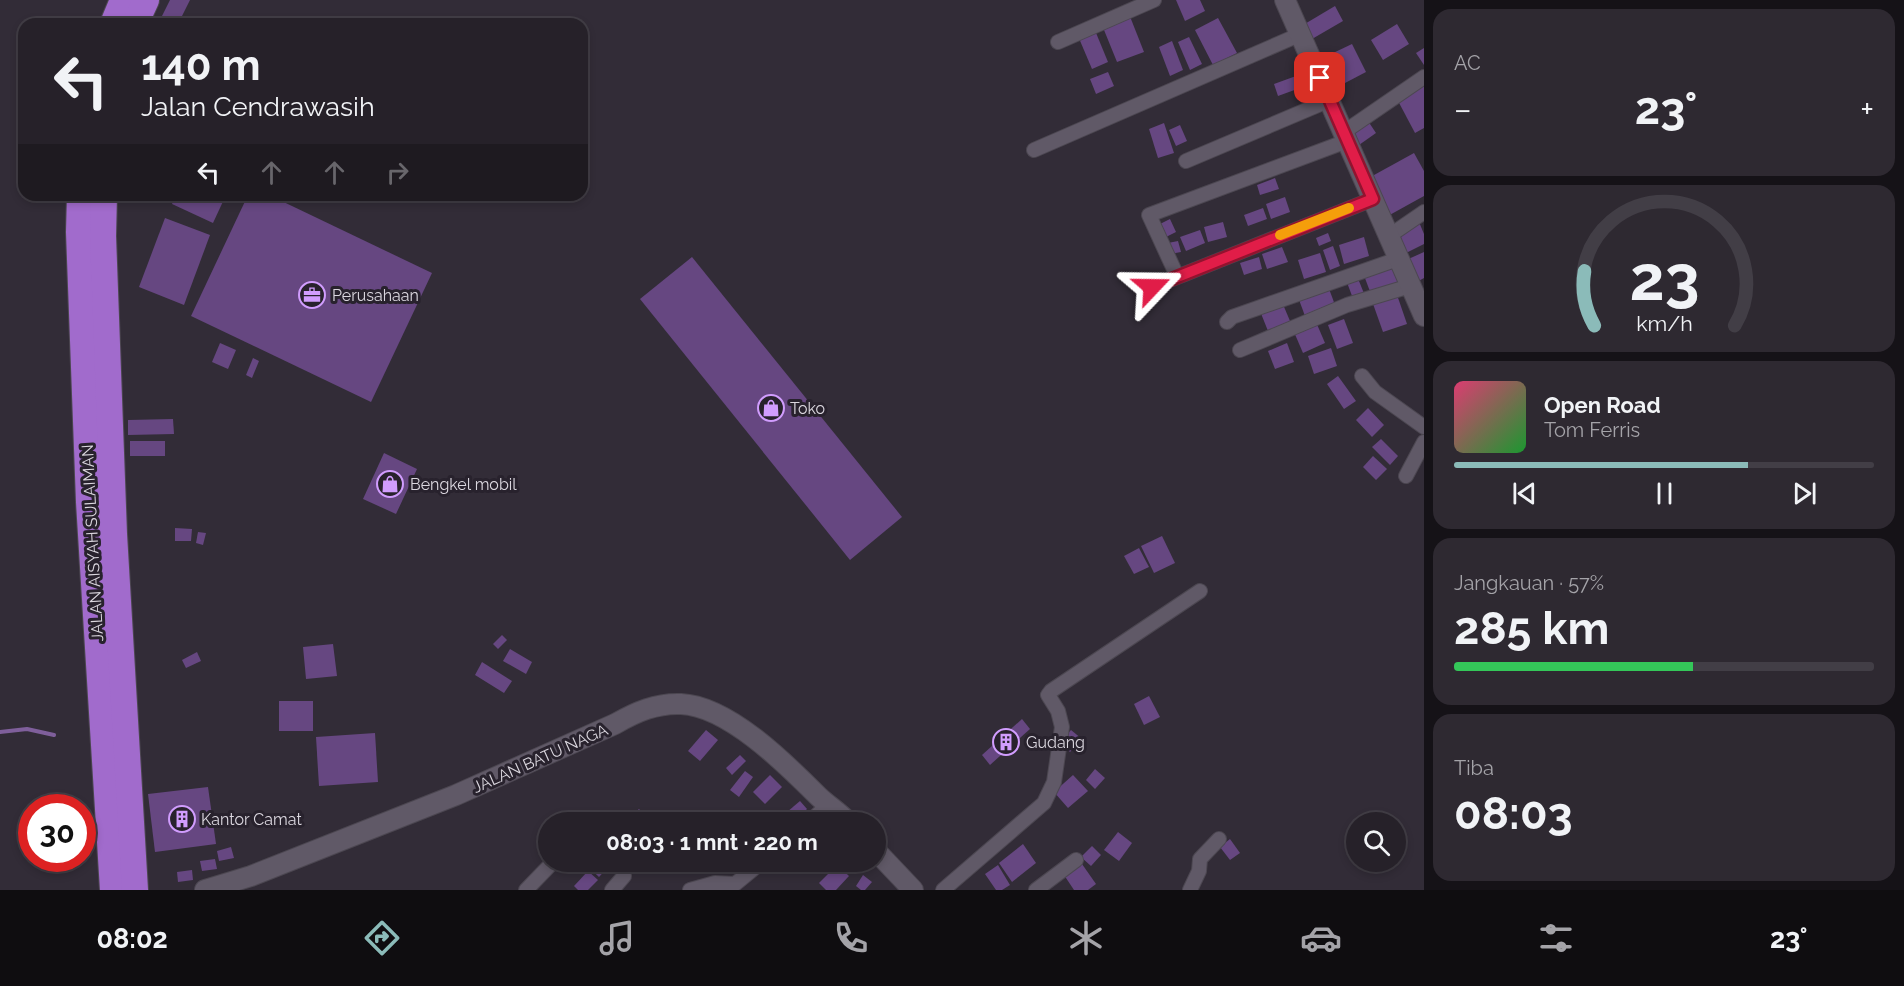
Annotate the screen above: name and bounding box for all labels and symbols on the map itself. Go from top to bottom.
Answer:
pin [1294,52,1345,103]
position arrow [1120,255,1184,319]
office icon: Perusahaan [297,280,327,310]
place label: Perusahaan [332,286,419,305]
shop icon: Toko [756,393,786,423]
place label: Toko [790,399,825,418]
street label: JALAN AISYAH SULAIMAN [78,444,107,642]
shop icon: Bengkel mobil [375,469,405,499]
place label: Bengkel mobil [410,475,517,494]
street label: JALAN BATU NAGA [470,720,611,797]
building icon: Gudang [991,727,1021,757]
place label: Gudang [1026,733,1085,752]
speed limit sign: 30 [18,794,96,872]
building icon: Kantor Camat [167,804,197,834]
place label: Kantor Camat [201,810,302,829]

